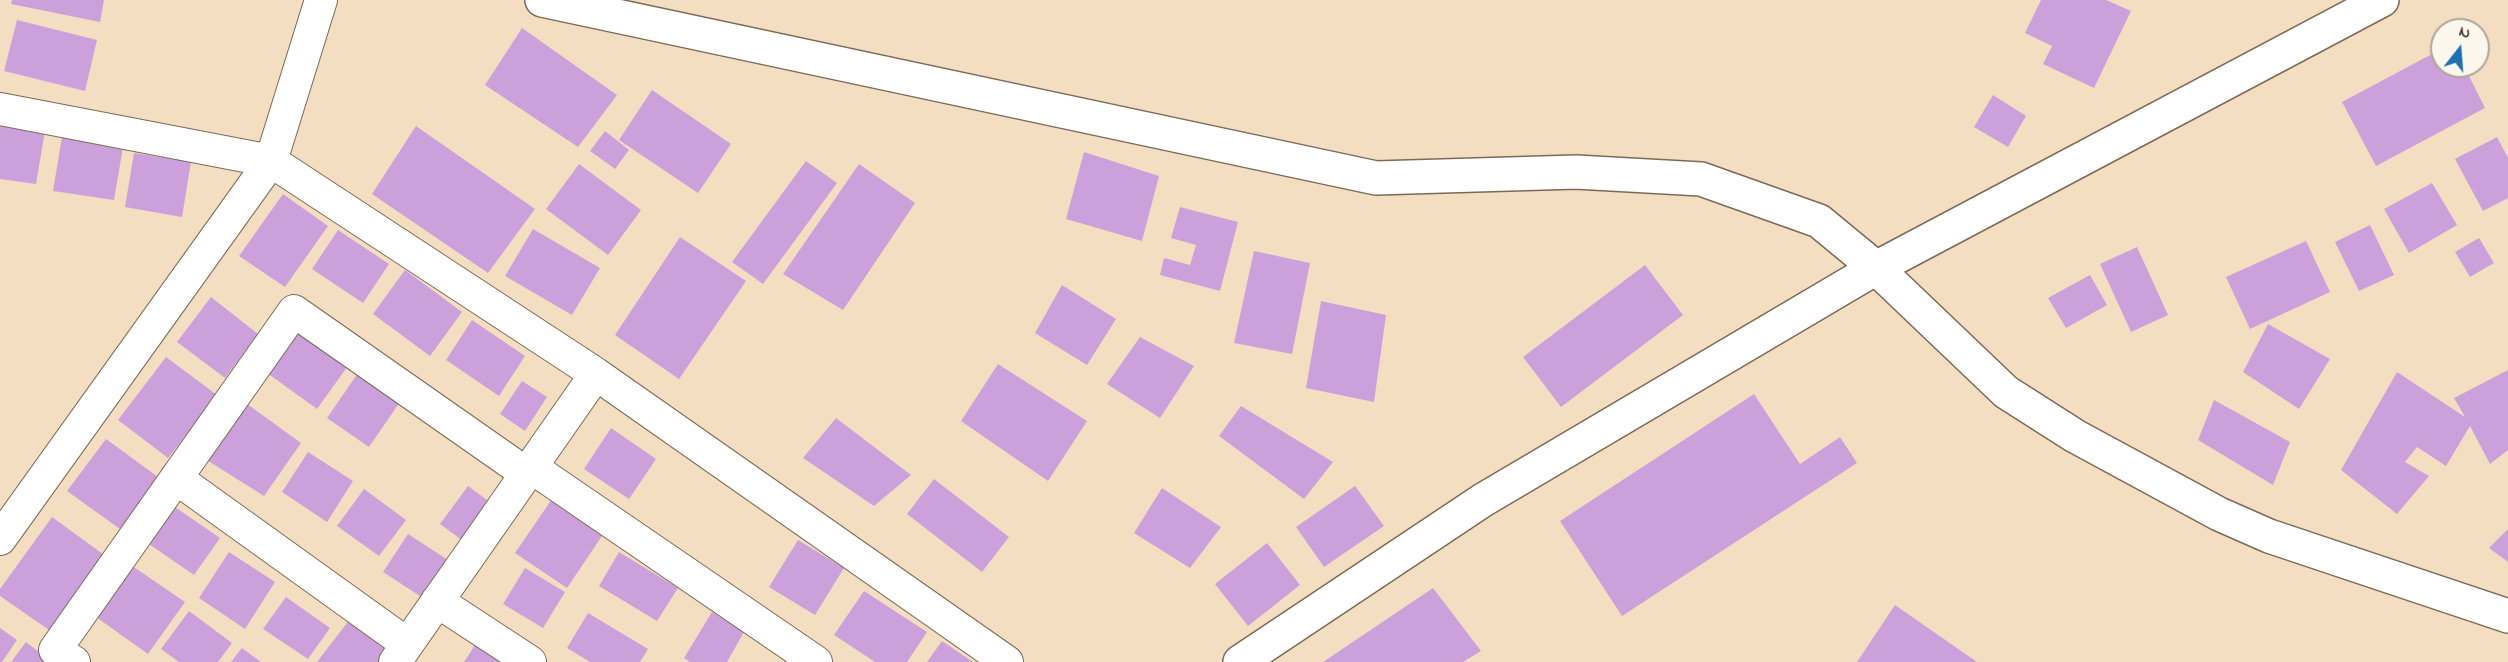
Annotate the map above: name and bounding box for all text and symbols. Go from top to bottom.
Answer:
north arrow [2430,18,2490,78]
text: N [2456,20,2473,46]

